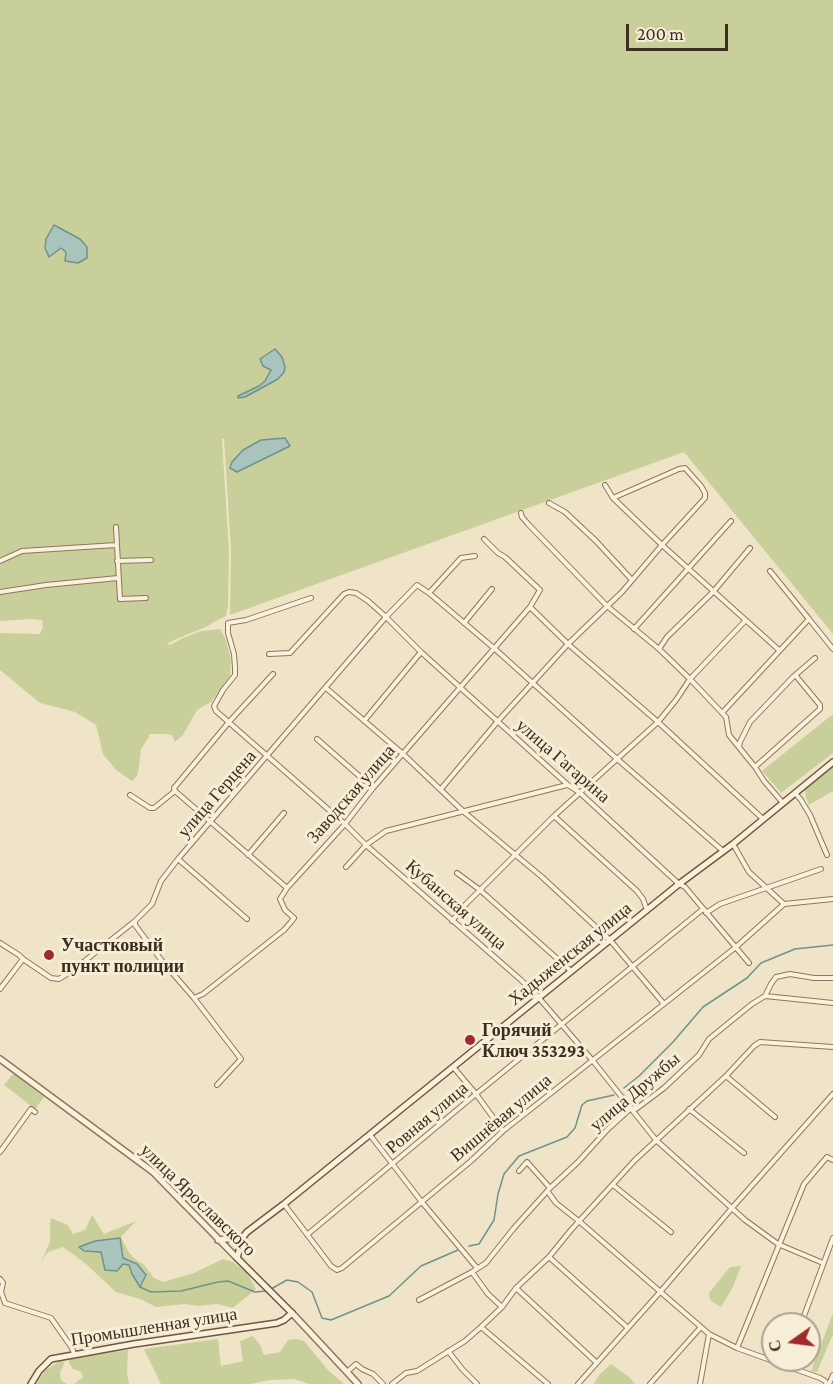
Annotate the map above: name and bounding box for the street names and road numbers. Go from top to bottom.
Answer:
street label: улица Гагарина [512,714,614,808]
street label: Заводская улица [302,740,400,848]
street label: улица Герцена [173,746,261,842]
street label: Кубанская улица [401,855,511,955]
street label: Хадыженская улица [504,898,636,1010]
street label: улица Дружбы [586,1048,684,1136]
street label: Вишнёвая улица [446,1069,556,1167]
street label: Ровная улица [381,1077,473,1159]
street label: улица Ярославского [136,1139,260,1261]
street label: Промышленная улица [69,1303,239,1351]

